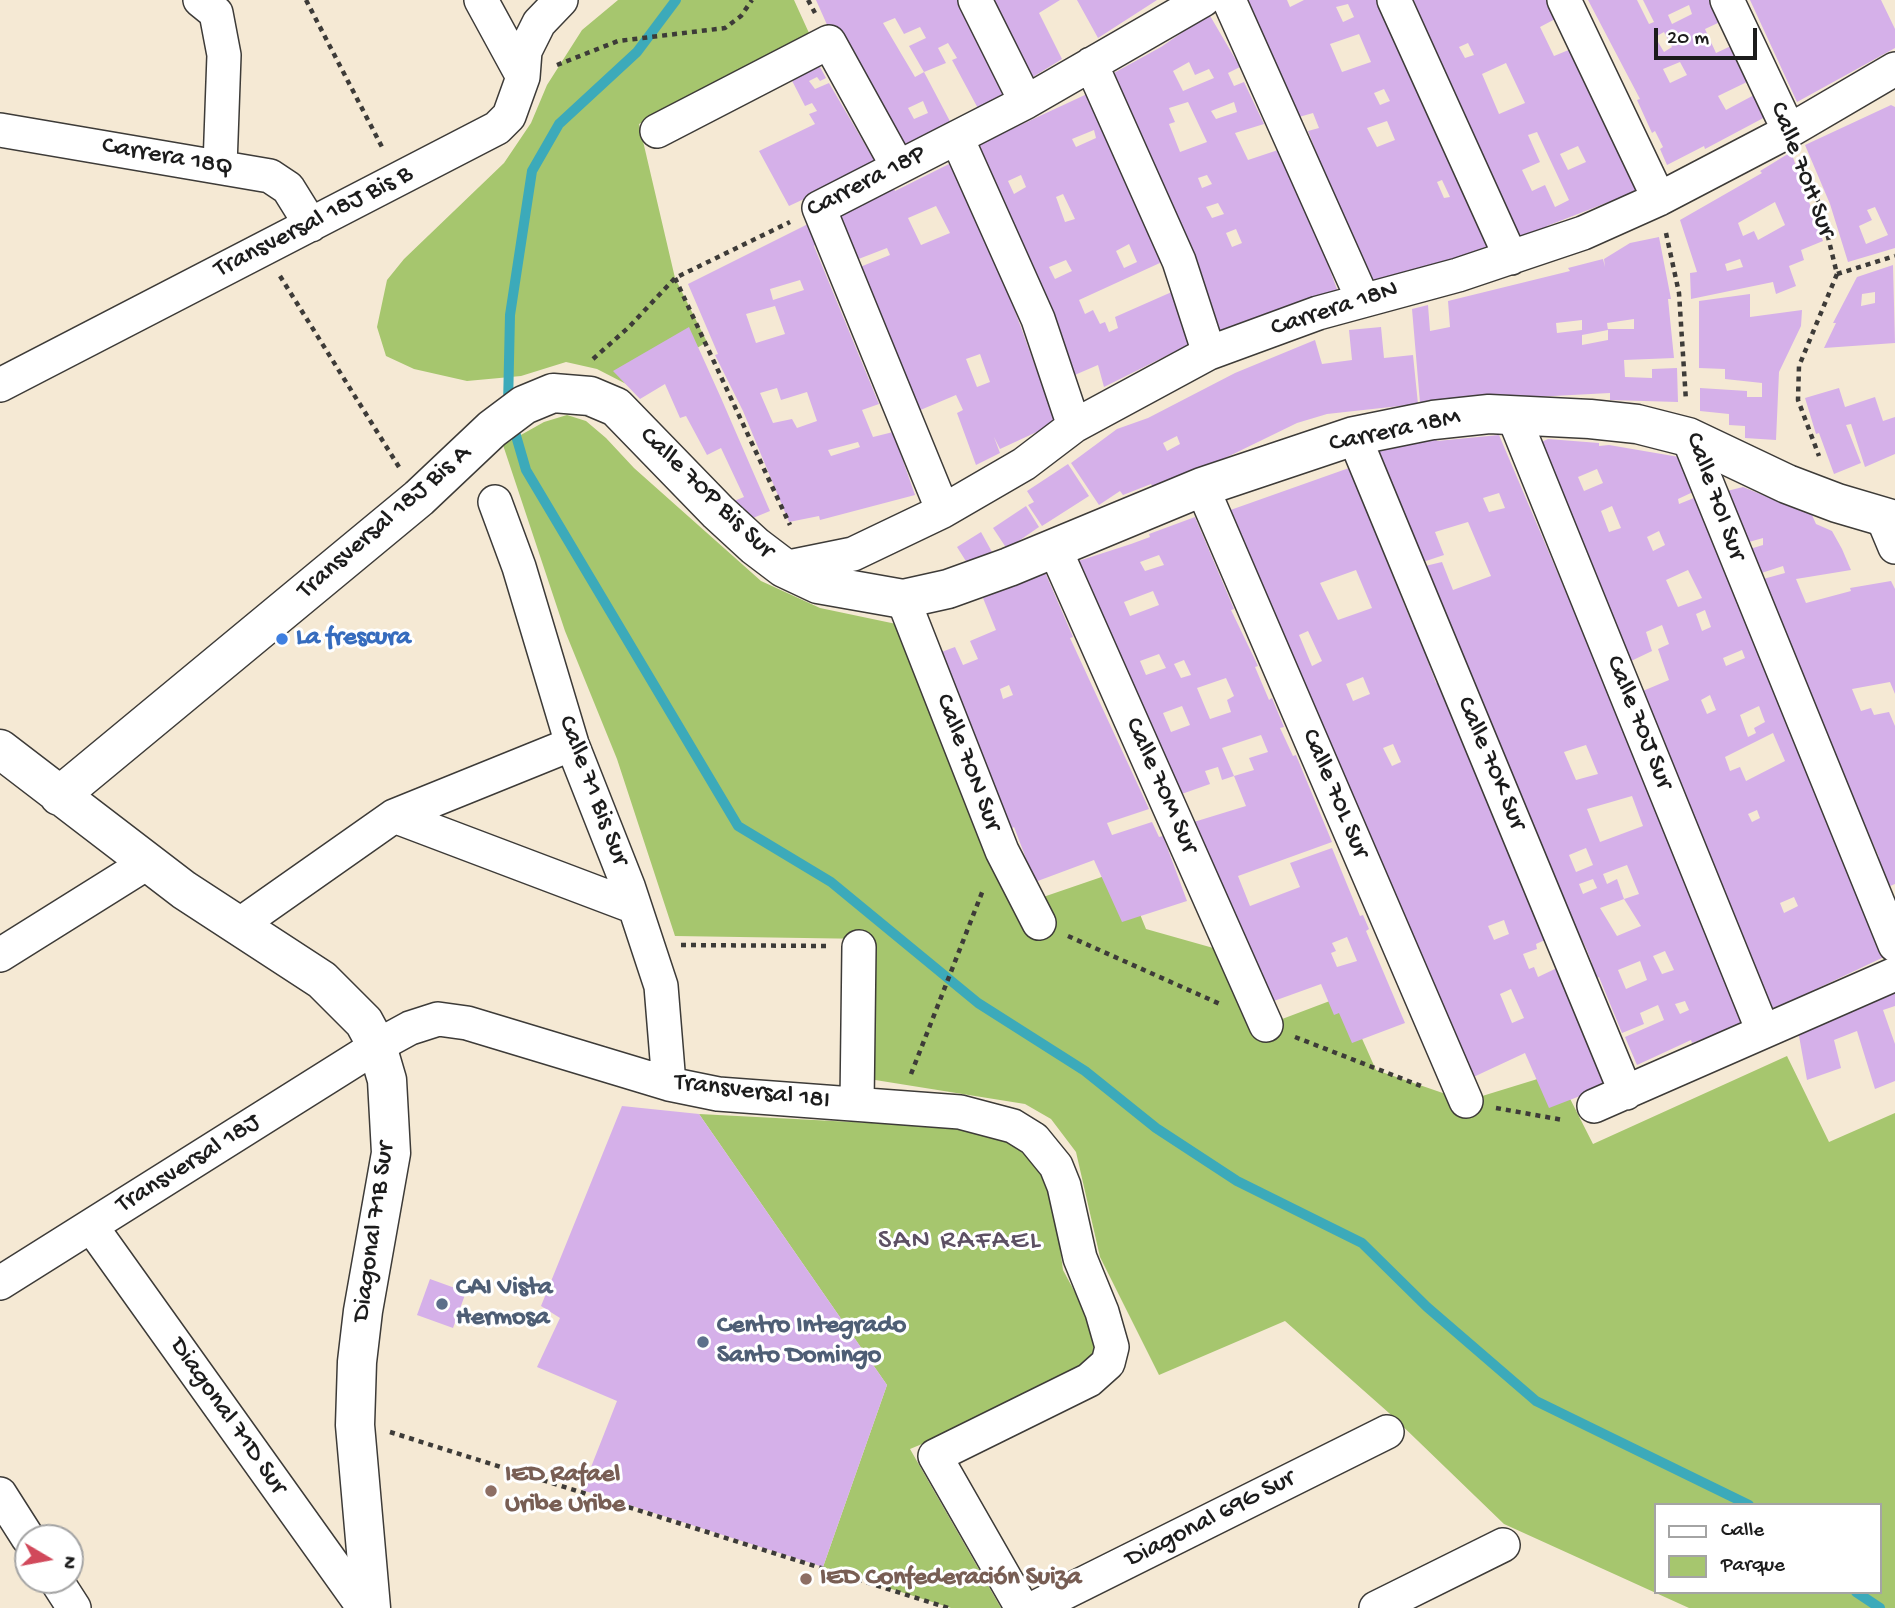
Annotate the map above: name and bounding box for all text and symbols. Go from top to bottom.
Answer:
scale bar [1657,14,1760,58]
text: 20 m [1667,27,1709,52]
street label: Calle 70H Sur [1761,98,1841,242]
street label: Carrera 18Q [99,131,235,185]
street label: Carrera 18P [802,140,932,226]
street label: Transversal 18J Bis B [210,160,418,286]
street label: Carrera 18N [1267,275,1403,345]
street label: Carrera 18M [1327,403,1463,461]
street label: Calle 70P Bis Sur [632,421,780,567]
street label: Calle 70I Sur [1676,429,1752,565]
street label: Transversal 18J Bis A [292,439,478,607]
place label: La frescura [296,623,411,655]
marker: La frescura [274,631,290,647]
street label: Calle 70J Sur [1597,652,1679,794]
street label: Calle 70N Sur [927,690,1007,836]
street label: Calle 70K Sur [1448,693,1532,835]
street label: Calle 71 Bis Sur [549,712,635,870]
street label: Calle 70M Sur [1116,713,1204,859]
street label: Calle 70L Sur [1293,725,1375,863]
street label: Transversal 18I [672,1068,832,1118]
street label: Transversal 18J [111,1108,267,1222]
street label: Diagonal 71B Sur [347,1140,403,1324]
district label: SAN RAFAEL [879,1226,1041,1260]
place label: CAI Vista Hermosa [456,1273,553,1334]
marker: CAI Vista Hermosa [434,1296,450,1312]
place label: Centro Integrado Santo Domingo [717,1311,906,1372]
street label: Diagonal 71D Sur [161,1332,293,1502]
marker: Centro Integrado Santo Domingo [695,1334,711,1350]
place label: IED Rafael Uribe Uribe [505,1460,625,1522]
street label: Diagonal 69G Sur [1121,1464,1301,1576]
marker: IED Rafael Uribe Uribe [483,1483,499,1499]
legend [1654,1503,1881,1594]
text: Calle [1721,1519,1764,1544]
north arrow [14,1524,84,1594]
text: N [56,1554,81,1570]
text: Parque [1721,1554,1785,1579]
place label: IED Confederación Suiza [820,1563,1081,1595]
marker: IED Confederación Suiza [798,1571,814,1587]

